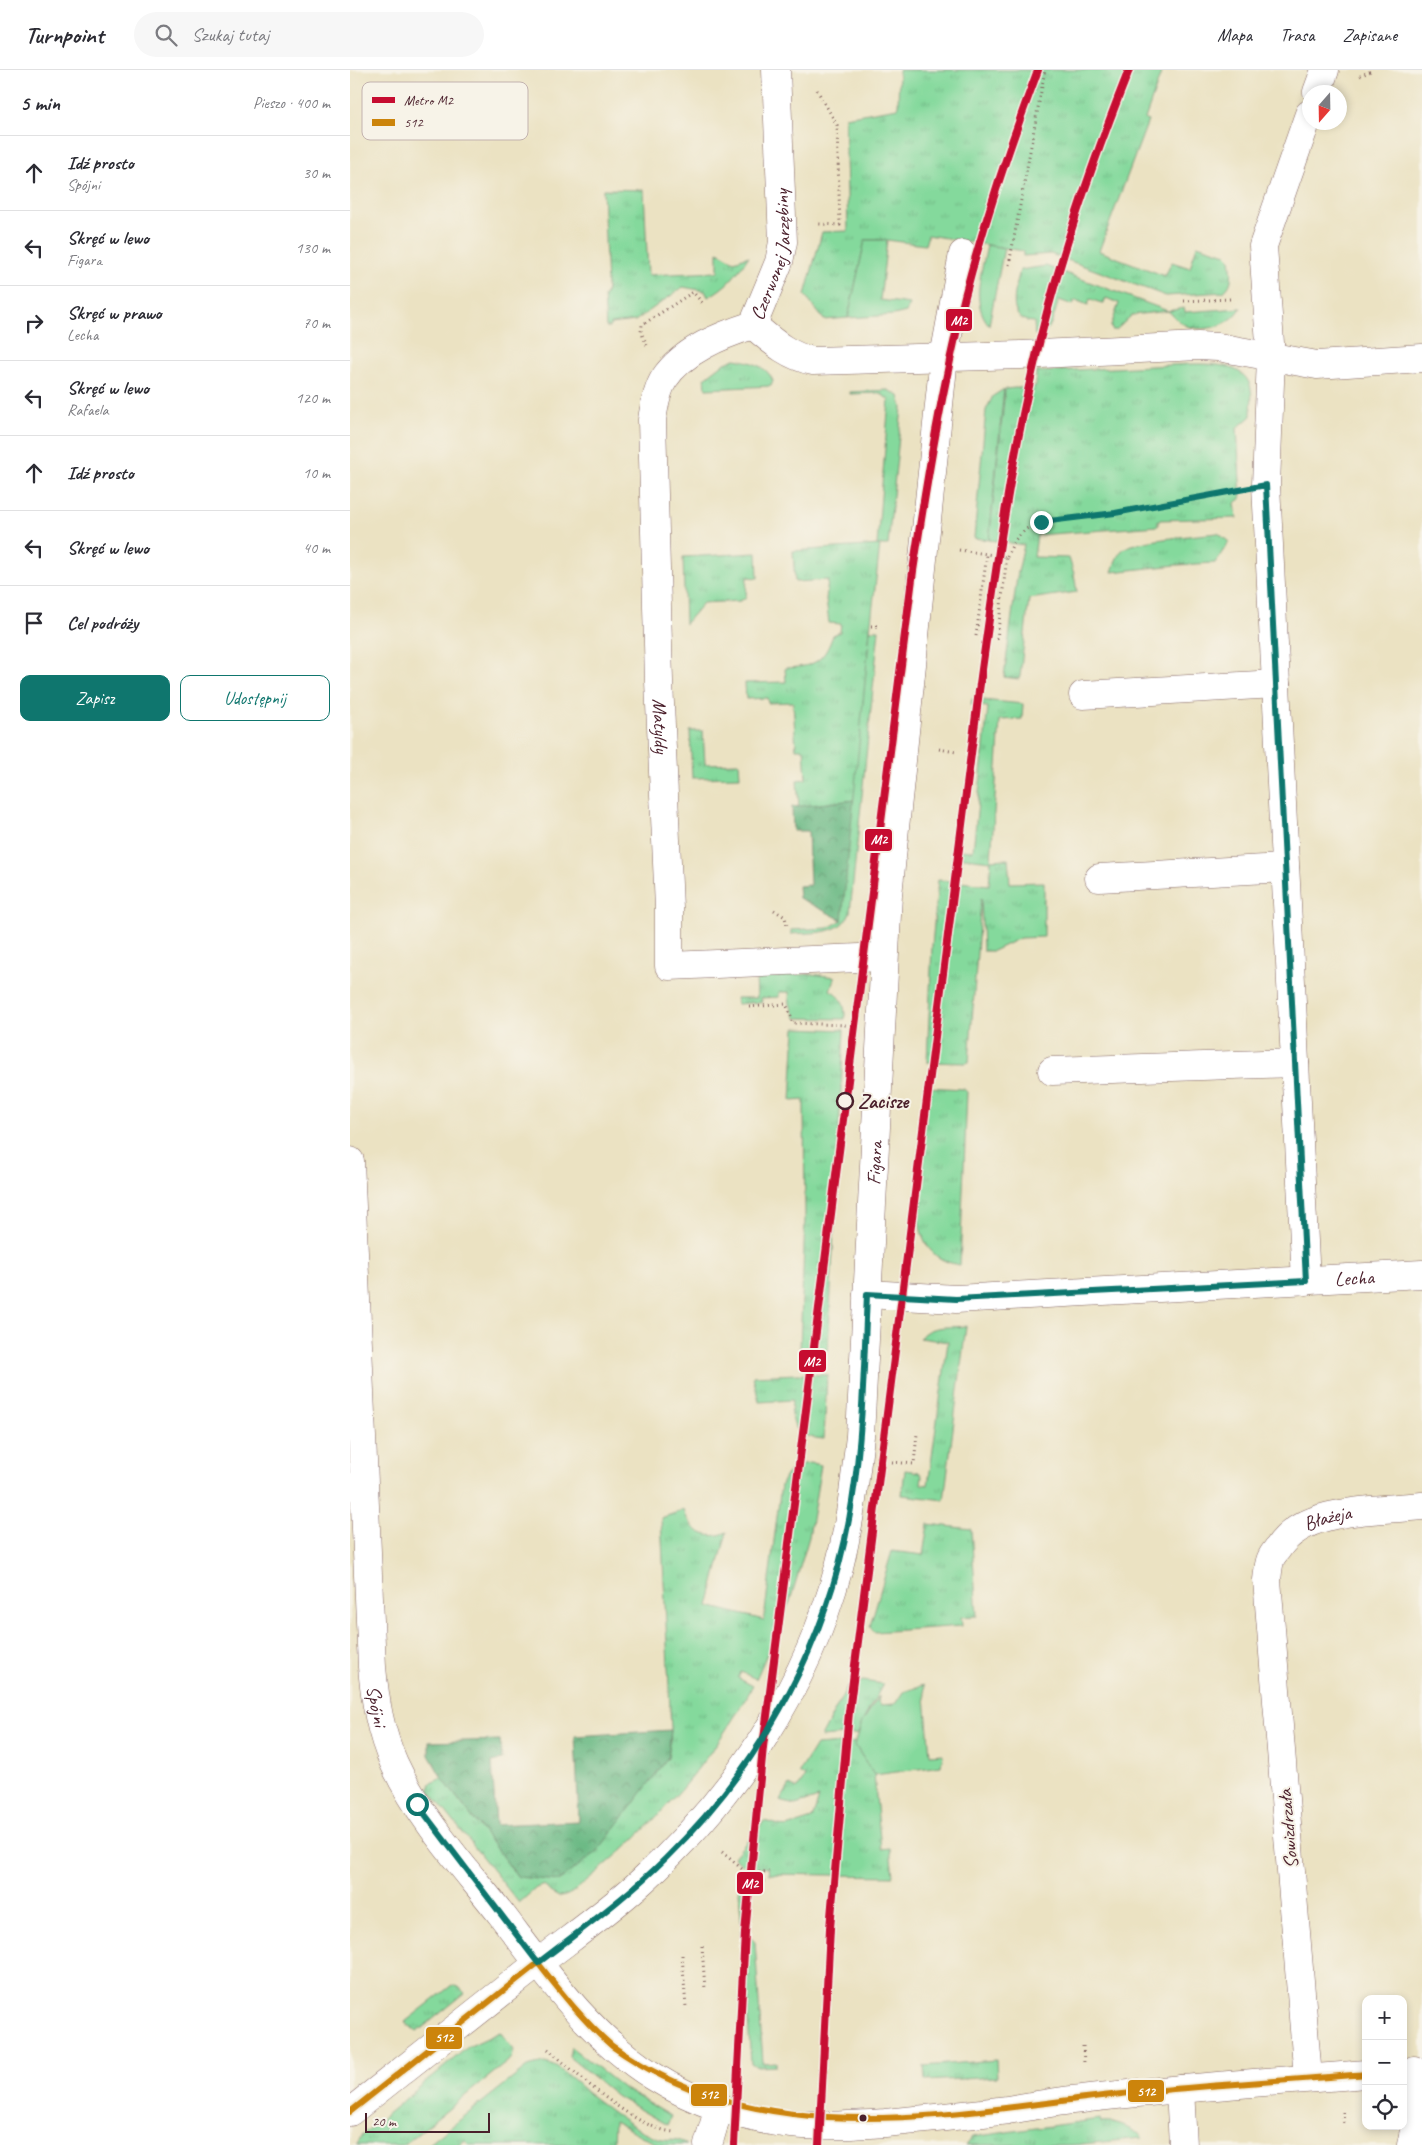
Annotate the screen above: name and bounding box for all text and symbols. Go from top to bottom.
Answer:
search box [134,12,484,57]
text: Turnpoint [25,20,104,50]
icon: search [152,21,180,49]
text: Szukaj tutaj [192,23,269,47]
text: Mapa [1217,24,1252,46]
text: Trasa [1280,24,1314,46]
text: Zapisane [1342,24,1397,46]
legend [362,82,528,140]
north arrow [1302,85,1347,130]
text: 5 min [20,90,60,116]
text: Metro M2 [404,92,455,109]
text: Pieszo · 400 m [253,93,330,113]
text: 512 [404,114,425,131]
text: Idź prosto [67,151,134,175]
icon: ahead [20,159,48,187]
text: 30 m [303,163,330,183]
text: Spójni [67,175,100,195]
street label: Czerwonej Jarzębiny [744,187,796,324]
text: Skręć w lewo [67,226,149,250]
icon: left [20,234,48,262]
text: 130 m [296,238,330,258]
text: Figara [67,250,102,270]
text: Skręć w prawo [67,301,162,325]
line badge: M2 [945,308,973,332]
icon: right [20,309,48,337]
text: M2 [951,312,969,329]
text: 70 m [303,313,330,333]
text: Lecha [67,325,98,345]
text: Skręć w lewo [67,376,149,400]
icon: left [20,384,48,412]
text: 120 m [296,388,330,408]
text: Rafaela [67,400,108,420]
icon: ahead [20,459,48,487]
text: Idź prosto [67,461,134,485]
text: 10 m [303,463,330,483]
route end [1030,511,1053,534]
icon: left [20,534,48,562]
text: Skręć w lewo [67,536,149,560]
text: 40 m [303,538,330,558]
icon: arrive [20,609,48,637]
text: Cel podróży [67,611,138,635]
button: Zapisz [20,675,170,721]
button: Udostępnij [180,675,330,721]
street label: Matyldy [647,698,675,755]
line badge: M2 [864,828,893,852]
text: M2 [871,831,889,848]
place label: Zacisze [858,1089,909,1114]
marker: Zacisze [836,1092,854,1110]
street label: Figara [861,1139,888,1186]
street label: Lecha [1334,1264,1377,1291]
line badge: M2 [798,1349,827,1373]
text: M2 [804,1353,822,1370]
street label: Błażeja [1299,1499,1355,1536]
street label: Spójni [362,1684,394,1731]
street label: Sowizdrzała [1272,1787,1304,1870]
route start [406,1793,429,1816]
line badge: M2 [736,1871,764,1895]
text: M2 [742,1875,760,1892]
map controls [1362,1995,1407,2130]
button: + [1362,1995,1407,2040]
line badge: 512 [425,2026,463,2050]
text: 512 [435,2029,455,2046]
button: − [1362,2040,1407,2085]
line badge: 512 [1127,2079,1165,2103]
line badge: 512 [690,2083,728,2107]
text: 512 [1137,2083,1157,2100]
button: locate [1362,2085,1407,2130]
text: 512 [700,2086,720,2103]
scale bar [365,2110,490,2133]
text: 20 m [372,2113,396,2130]
unlabelled marker [858,2113,868,2123]

